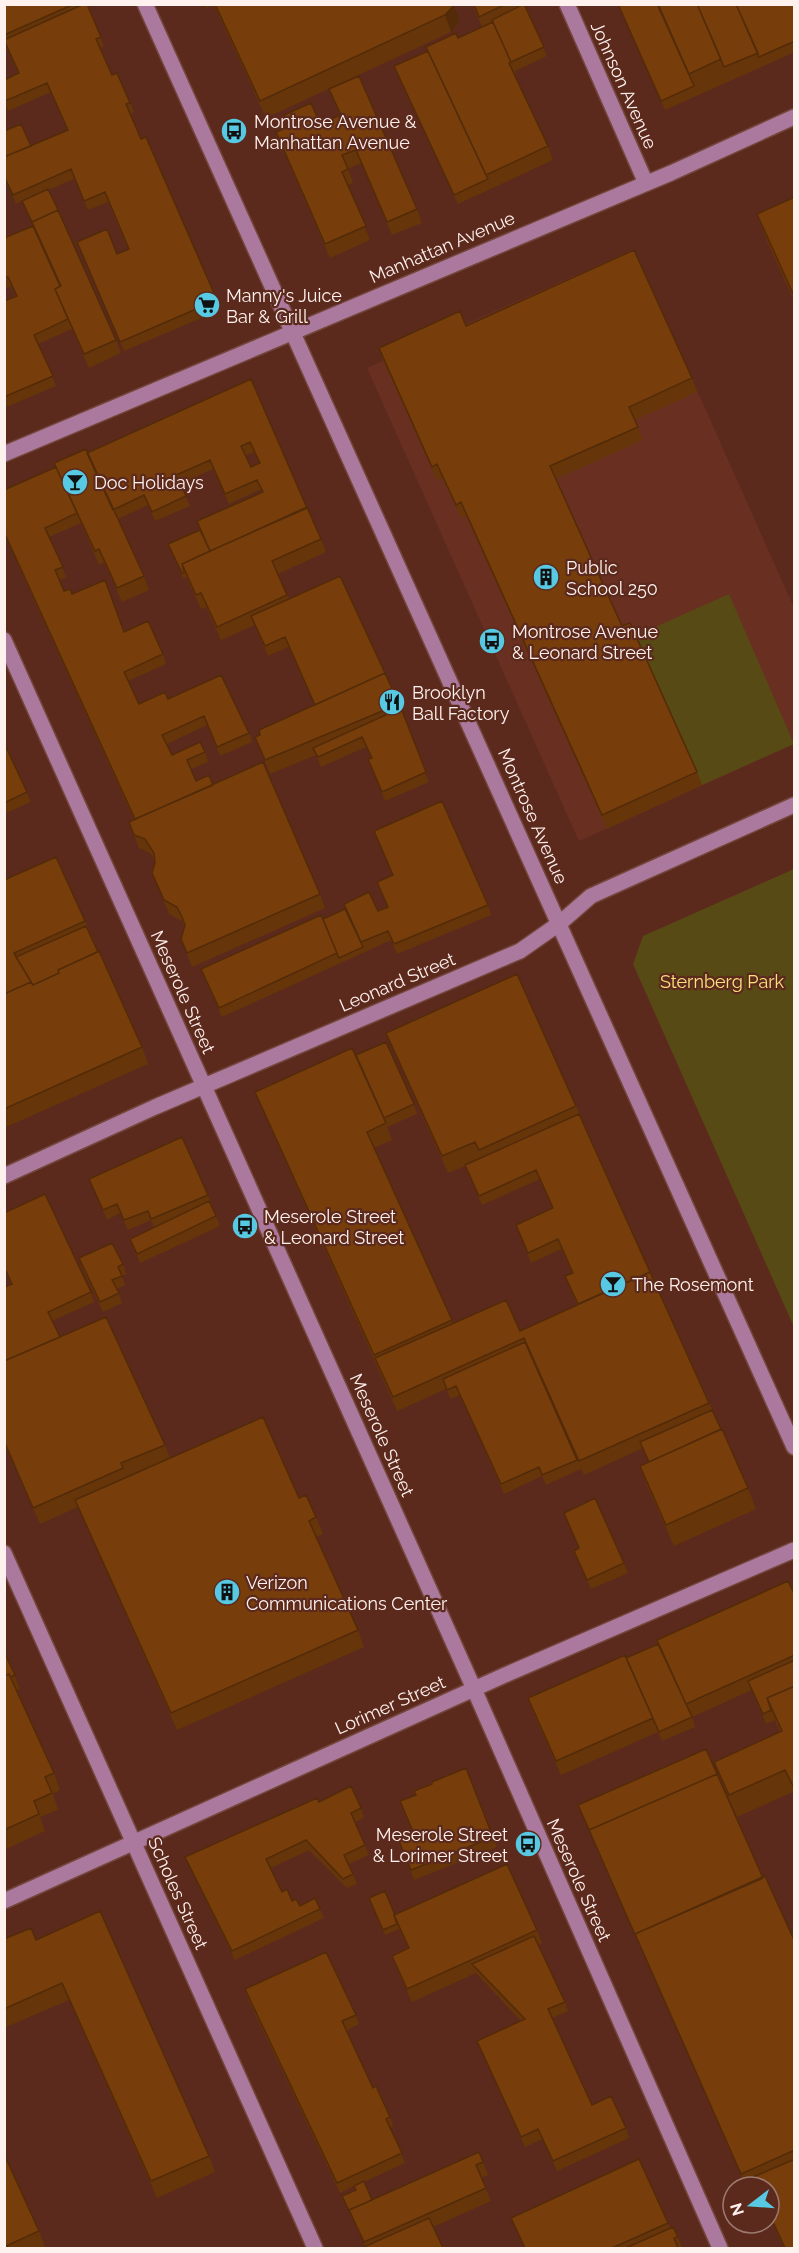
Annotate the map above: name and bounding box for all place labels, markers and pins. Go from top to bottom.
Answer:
place label: Montrose Avenue & Manhattan Avenue [254,111,417,153]
bus stop icon: Montrose Avenue & Manhattan Avenue [219,116,249,146]
place label: Manny's Juice Bar & Grill [226,285,342,327]
supermarket icon: Manny's Juice Bar & Grill [192,290,222,320]
bar icon: Doc Holidays [60,467,90,497]
place label: Doc Holidays [94,472,204,493]
place label: Public School 250 [566,557,658,599]
building icon: Public School 250 [531,562,561,592]
place label: Montrose Avenue & Leonard Street [512,621,658,663]
bus stop icon: Montrose Avenue & Leonard Street [477,626,507,656]
place label: Brooklyn Ball Factory [412,682,510,724]
restaurant icon: Brooklyn Ball Factory [377,687,407,717]
place label: Meserole Street & Leonard Street [264,1206,404,1248]
bus stop icon: Meserole Street & Leonard Street [230,1211,260,1241]
bar icon: The Rosemont [598,1269,628,1299]
place label: The Rosemont [632,1274,754,1295]
place label: Verizon Communications Center [246,1572,448,1614]
building icon: Verizon Communications Center [212,1577,242,1607]
place label: Meserole Street & Lorimer Street [373,1824,508,1866]
bus stop icon: Meserole Street & Lorimer Street [513,1829,543,1859]

